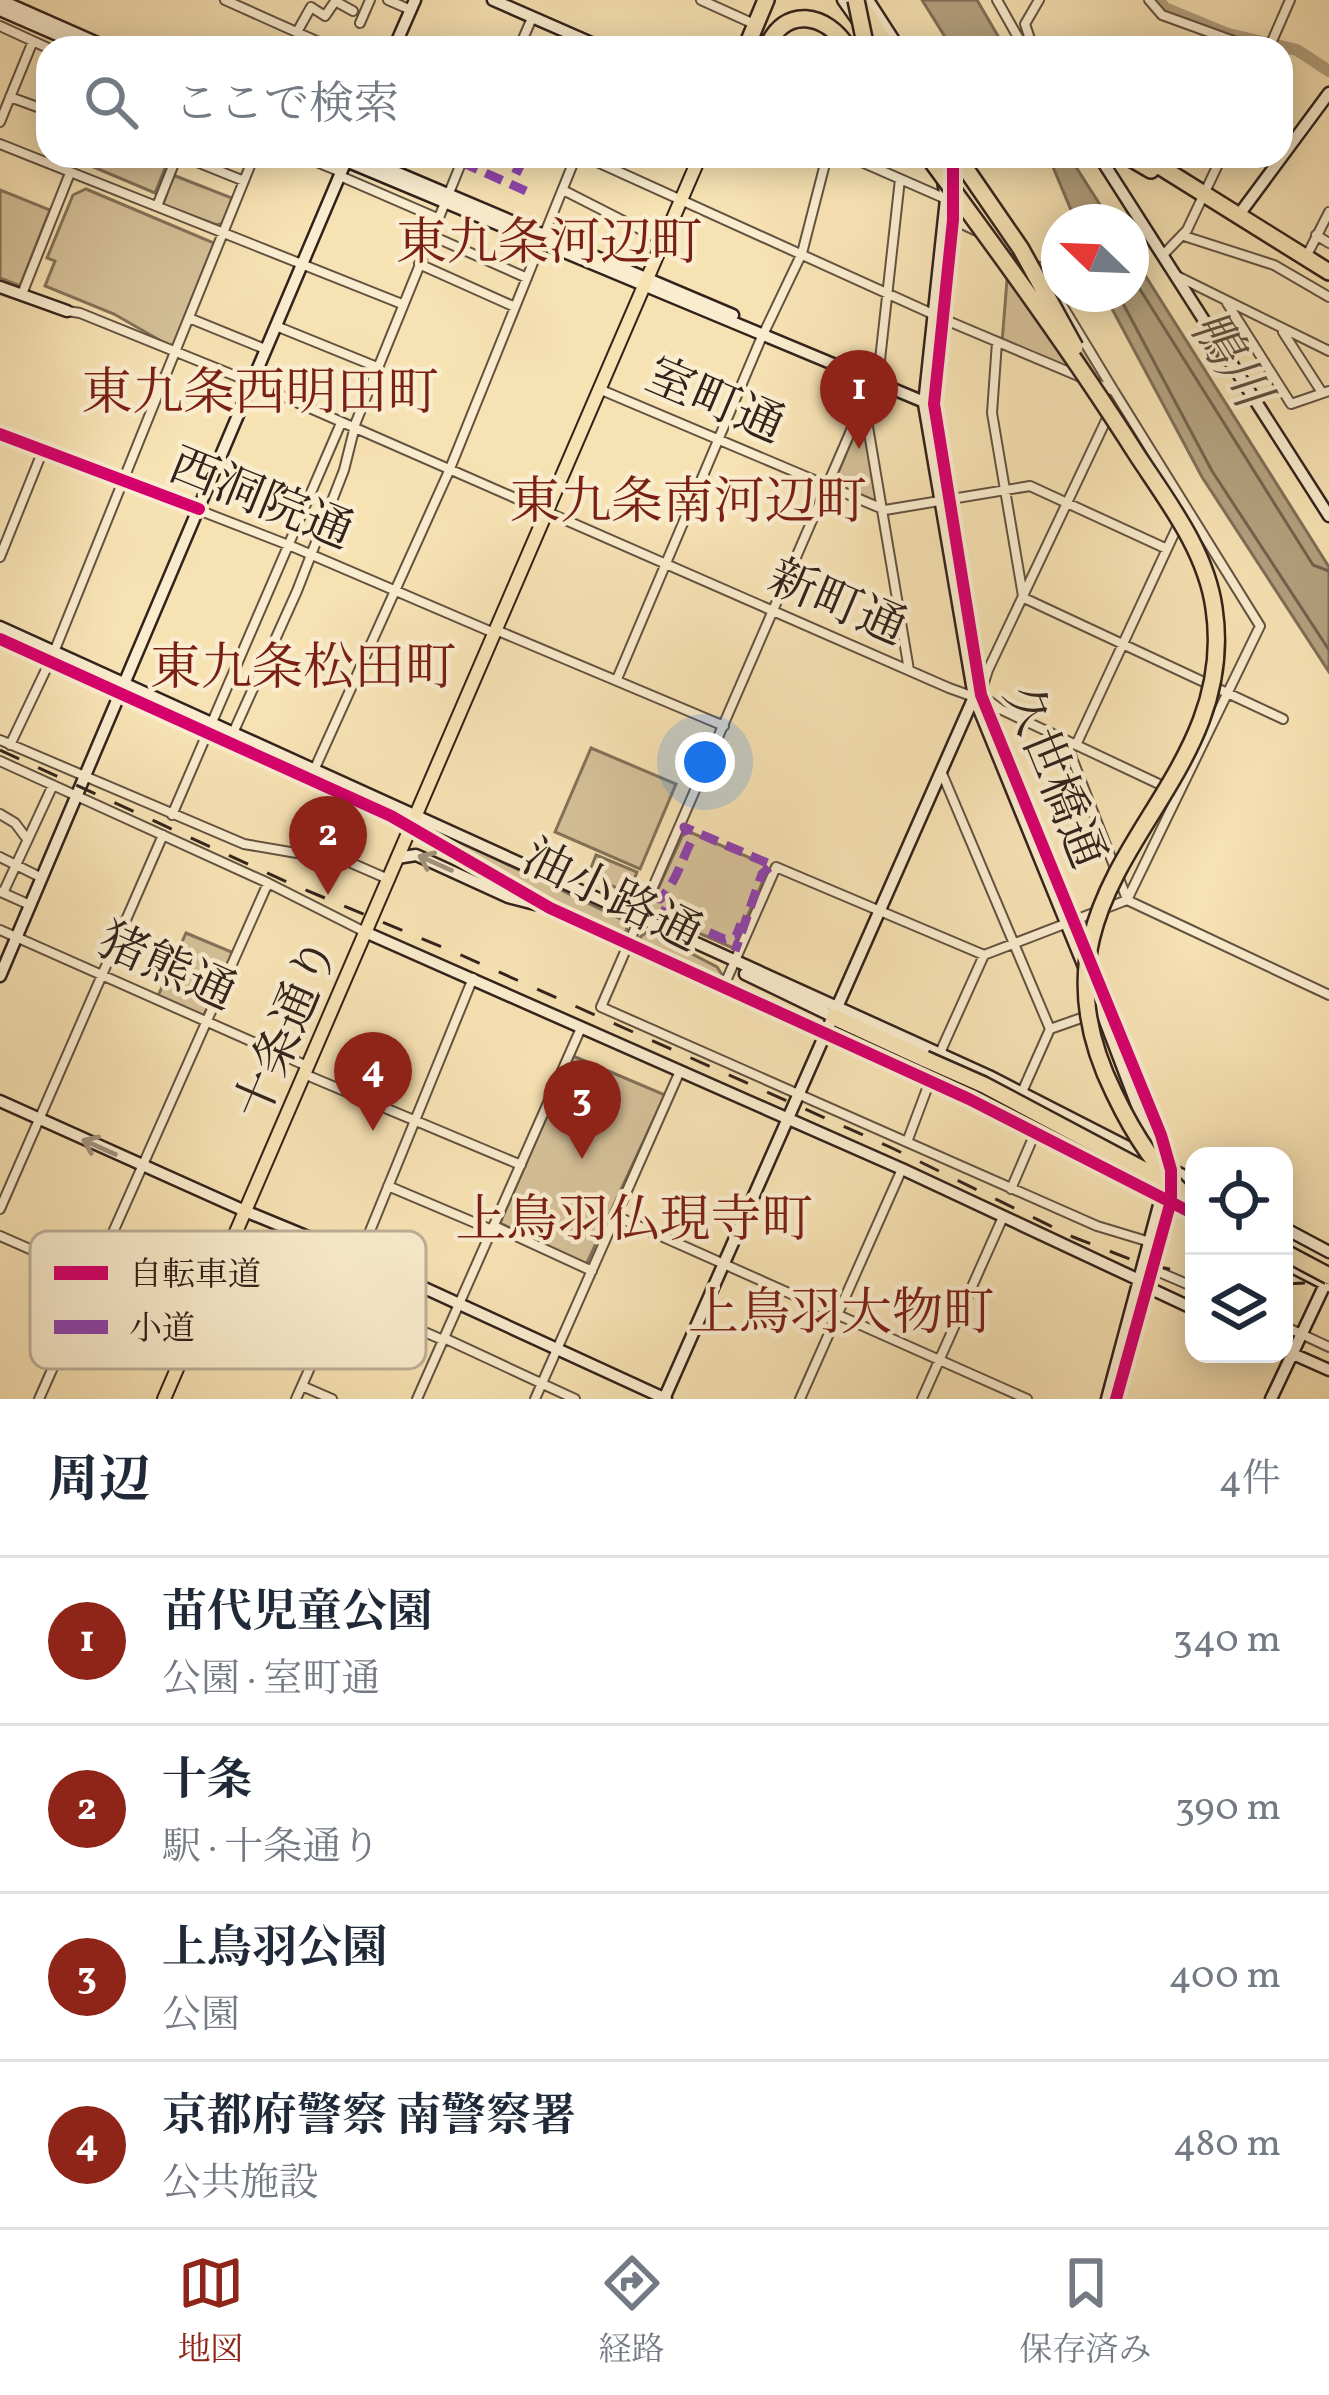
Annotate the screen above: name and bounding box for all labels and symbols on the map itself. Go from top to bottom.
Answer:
north arrow [1041,204,1149,312]
district label: 東九条河辺町 [396,210,702,281]
water label: 鴨川 [1170,298,1287,427]
street label: 室町通 [635,344,794,462]
pin: 1 [820,350,898,449]
district label: 東九条西明田町 [81,360,439,431]
street label: 西洞院通 [159,434,362,568]
district label: 東九条南河辺町 [509,469,867,540]
street label: 新町通 [757,546,916,664]
district label: 東九条松田町 [150,635,456,706]
street label: 久世橋通 [985,676,1119,879]
your location [675,732,735,792]
pin: 2 [289,796,367,895]
street label: 油小路通 [510,826,712,970]
one-way arrow [418,851,454,873]
street label: 猪熊通 [87,909,246,1029]
street label: 十条通り [221,928,357,1131]
pin: 4 [334,1032,412,1131]
pin: 3 [543,1060,621,1159]
one-way arrow [82,1134,118,1156]
district label: 上鳥羽仏現寺町 [455,1187,813,1258]
legend [30,1231,426,1369]
text: 自転車道 [129,1254,261,1300]
district label: 上鳥羽大物町 [688,1280,994,1351]
text: 小道 [129,1308,195,1354]

